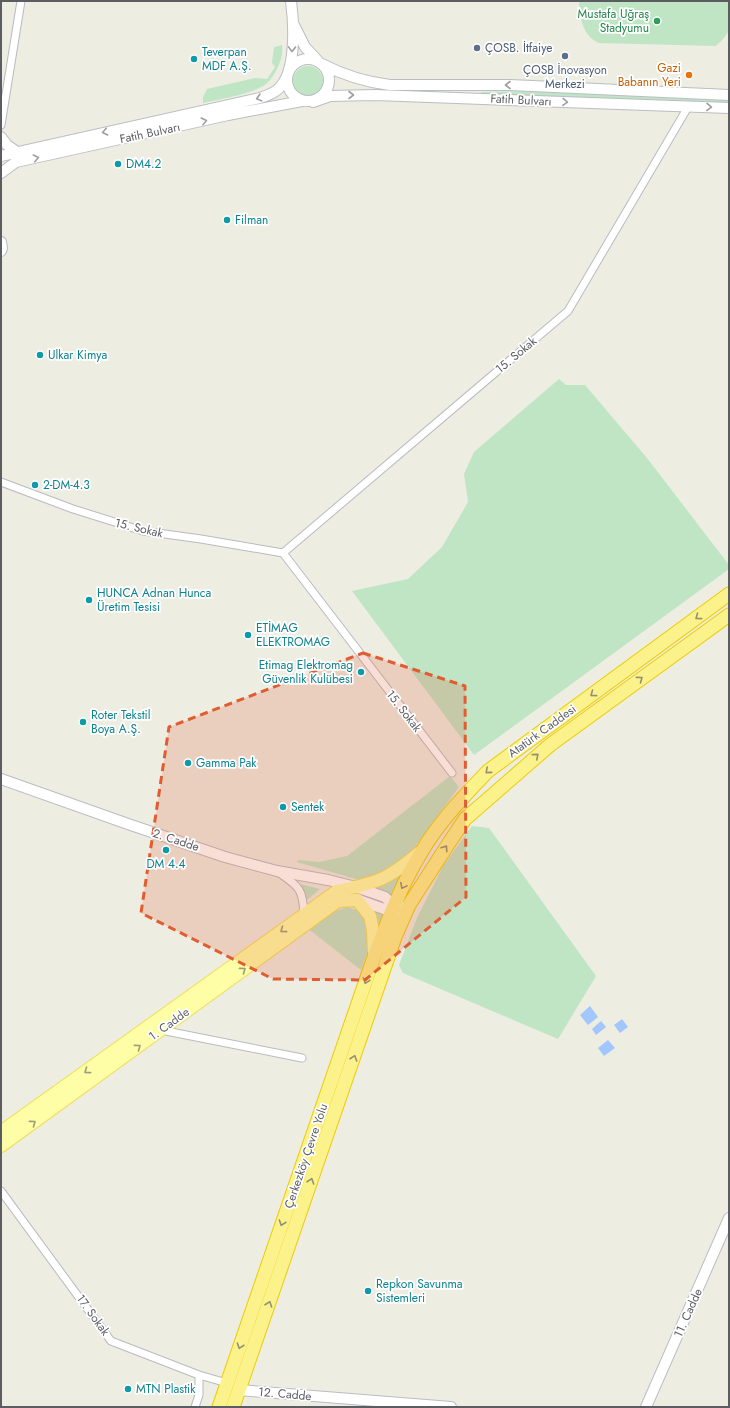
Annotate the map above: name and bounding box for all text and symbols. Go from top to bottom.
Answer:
place label: Mustafa Uğraş Stadyumu [578,5,649,37]
marker: Mustafa Uğraş Stadyumu [652,16,662,26]
place label: ÇOSB. İtfaiye [485,39,552,57]
place label: Teverpan MDF A.Ş. [202,43,252,75]
marker: ÇOSB. İtfaiye [472,43,482,53]
one-way arrow [288,46,296,52]
marker: ÇOSB İnovasyon Merkezi [560,51,570,61]
marker: Teverpan MDF A.Ş. [189,54,199,64]
place label: Gazi Babanın Yeri [618,59,681,91]
place label: ÇOSB İnovasyon Merkezi [523,61,607,93]
marker: Gazi Babanın Yeri [684,70,694,80]
one-way arrow [505,81,511,89]
street label: Fatih Bulvarı [490,89,552,111]
one-way arrow [348,91,354,99]
one-way arrow [256,93,263,102]
one-way arrow [562,98,568,107]
one-way arrow [706,103,712,111]
one-way arrow [201,117,208,126]
street label: Fatih Bulvarı [118,118,182,148]
one-way arrow [102,128,108,136]
one-way arrow [33,154,39,163]
place label: DM4.2 [126,155,161,173]
marker: DM4.2 [113,159,123,169]
place label: Filman [235,211,268,229]
marker: Filman [222,215,232,225]
street label: 15. Sokak [492,332,541,378]
place label: Ulkar Kimya [48,346,108,364]
marker: Ulkar Kimya [35,350,45,360]
place label: 2-DM-4.3 [43,476,90,494]
marker: 2-DM-4.3 [30,480,40,490]
street label: 15. Sokak [113,514,166,542]
place label: HUNCA Adnan Hunca Üretim Tesisi [97,584,212,616]
marker: HUNCA Adnan Hunca Üretim Tesisi [84,595,94,605]
one-way arrow [695,612,702,619]
place label: ETİMAG ELEKTROMAG [256,619,330,651]
marker: ETİMAG ELEKTROMAG [243,630,253,640]
place label: Etimag Elektromag Güvenlik Kulübesi [259,656,353,688]
marker: Etimag Elektromag Güvenlik Kulübesi [356,667,366,677]
one-way arrow [636,677,643,684]
street label: 15. Sokak [382,686,427,736]
one-way arrow [590,689,597,696]
street label: Atatürk Caddesi [504,700,580,762]
place label: Roter Tekstil Boya A.Ş. [91,706,151,738]
marker: Roter Tekstil Boya A.Ş. [78,717,88,727]
place label: Gamma Pak [196,754,257,772]
one-way arrow [531,754,539,761]
marker: Gamma Pak [183,758,193,768]
one-way arrow [486,767,493,774]
place label: Sentek [291,798,325,816]
marker: Sentek [278,802,288,812]
street label: 2. Cadde [150,824,202,856]
marker: DM 4.4 [161,845,171,855]
one-way arrow [440,845,448,852]
place label: DM 4.4 [146,855,186,873]
one-way arrow [400,882,408,889]
one-way arrow [280,925,287,933]
one-way arrow [239,967,246,975]
one-way arrow [362,977,371,984]
street label: 1. Cadde [145,1003,193,1045]
one-way arrow [133,1045,140,1052]
one-way arrow [349,1055,357,1062]
one-way arrow [84,1066,91,1073]
street label: Çerkezköy Çevre Yolu [280,1101,332,1211]
one-way arrow [28,1121,35,1128]
one-way arrow [306,1178,315,1185]
one-way arrow [279,1219,287,1226]
place label: Repkon Savunma Sistemleri [376,1275,463,1307]
marker: Repkon Savunma Sistemleri [363,1286,373,1296]
street label: 11. Cadde [669,1286,707,1340]
street label: 17. Sokak [72,1291,115,1340]
one-way arrow [264,1301,272,1308]
one-way arrow [236,1342,245,1349]
place label: MTN Plastik [136,1380,196,1398]
street label: 12. Cadde [258,1383,312,1405]
marker: MTN Plastik [123,1384,133,1394]

